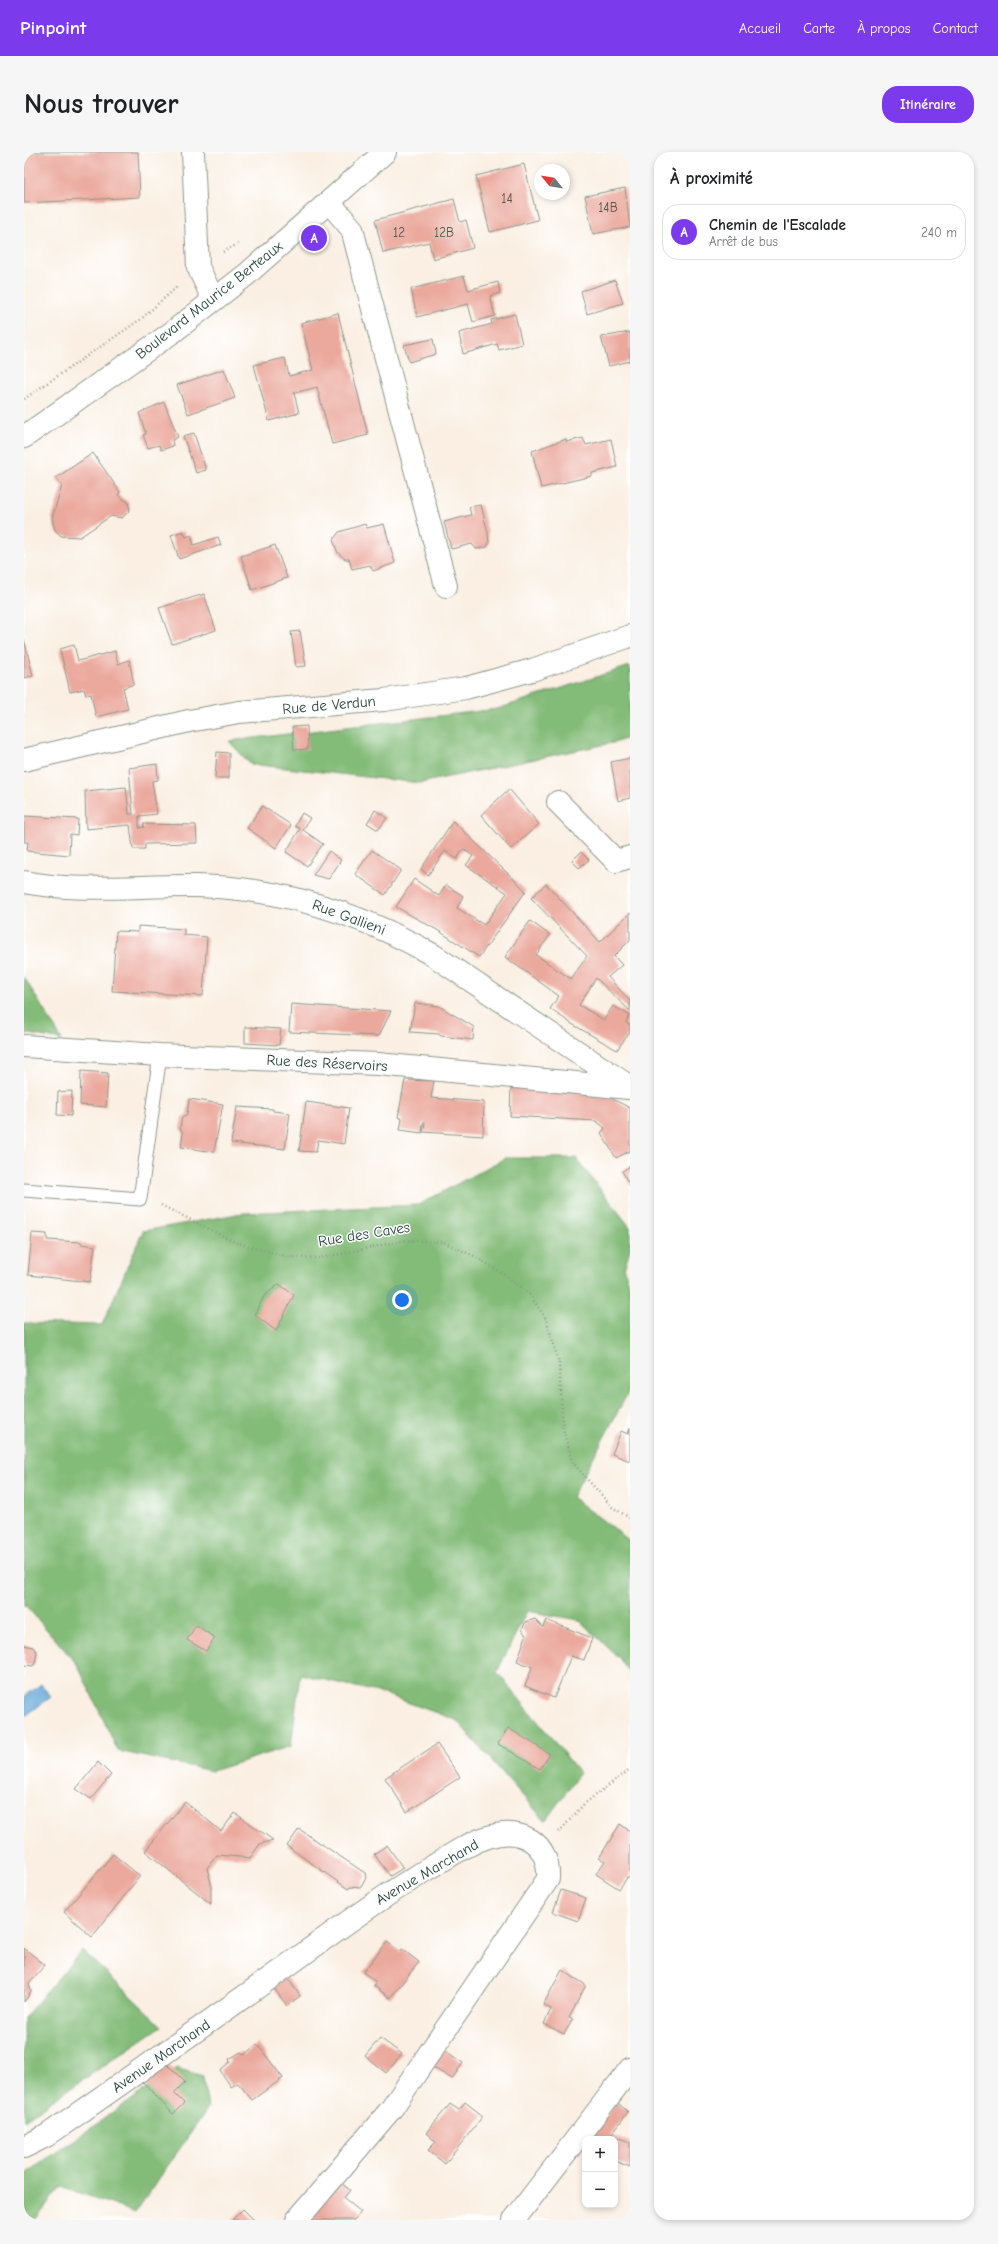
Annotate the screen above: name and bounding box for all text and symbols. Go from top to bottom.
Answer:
text: Pinpoint [20,17,86,39]
text: Accueil [739,20,781,37]
text: Carte [803,20,835,37]
text: À propos [857,20,911,37]
text: Contact [933,20,978,37]
button: Itinéraire [882,86,974,123]
text: Nous trouver [24,88,179,120]
north arrow [534,164,570,200]
text: À proximité [670,169,753,188]
house number: 14 [501,191,513,206]
house number: 14B [598,200,618,215]
text: Chemin de l'Escalade [709,216,846,234]
pin: A [301,223,327,253]
house number: 12 [393,225,405,240]
house number: 12B [434,225,454,240]
text: A [680,225,688,240]
text: 240 m [921,225,957,240]
text: Arrêt de bus [709,234,778,249]
street label: Boulevard Maurice Berteaux [132,236,287,363]
street label: Rue de Verdun [282,692,376,718]
street label: Rue Gallieni [310,895,388,939]
street label: Rue des Réservoirs [266,1051,388,1075]
street label: Rue des Caves [317,1218,411,1250]
your location [392,1290,412,1310]
street label: Avenue Marchand [372,1835,482,1909]
street label: Avenue Marchand [108,2015,214,2097]
map controls [582,2136,618,2208]
button: + [582,2136,618,2172]
button: − [582,2172,618,2208]

